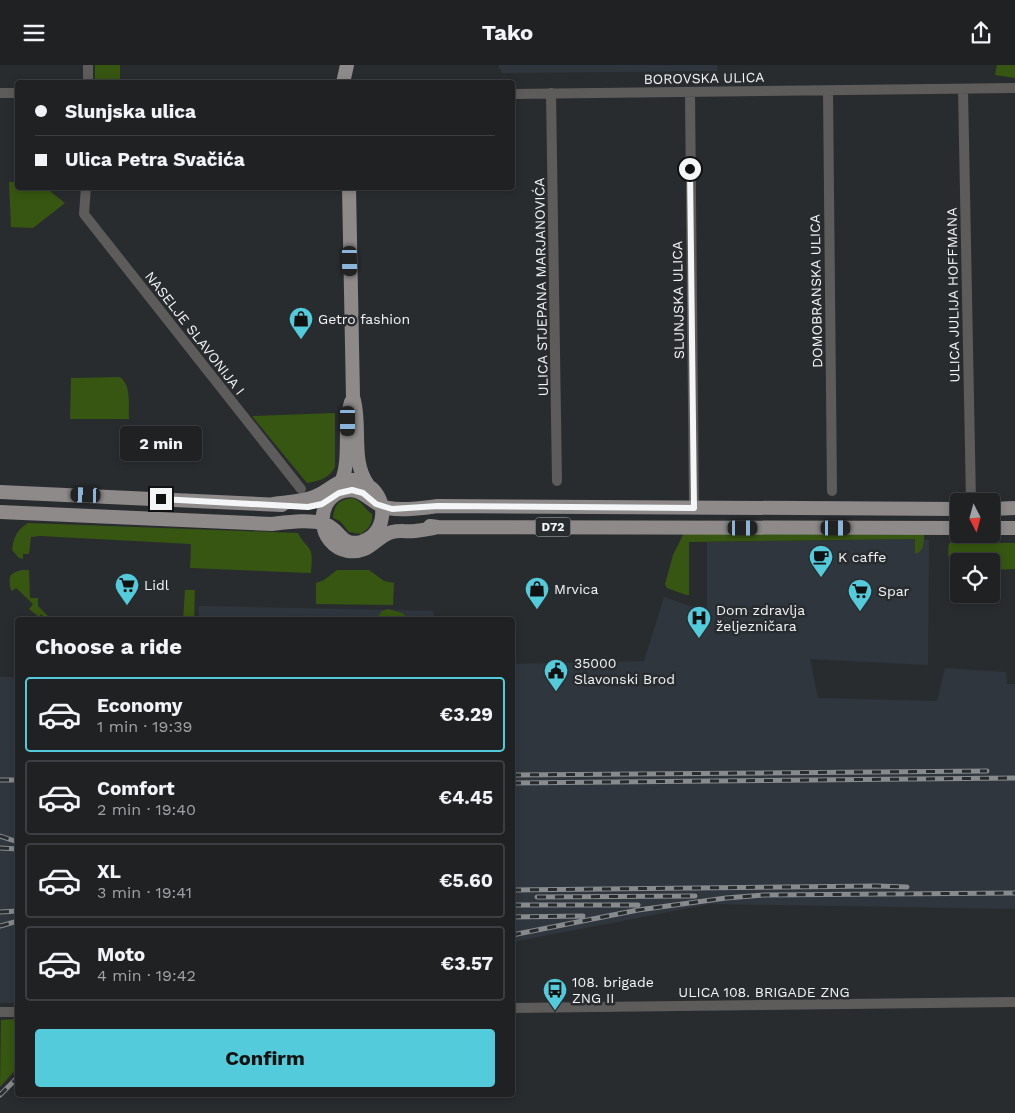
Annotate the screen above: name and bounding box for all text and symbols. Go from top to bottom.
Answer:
icon: menu [20,19,48,47]
icon: share [967,19,995,47]
text: Tako [482,20,533,45]
street label: BOROVSKA ULICA [643,69,765,87]
text: Slunjska ulica [65,100,196,123]
text: Ulica Petra Svačića [65,148,245,171]
route start [679,158,701,180]
street label: ULICA STJEPANA MARJANOVIĆA [531,177,551,397]
street label: ULICA JULIJA HOFFMANA [943,207,963,383]
street label: DOMOBRANSKA ULICA [807,214,825,368]
street label: SLUNJSKA ULICA [669,241,687,359]
car [342,246,357,276]
street label: NASELJE SLAVONIJA I [142,268,248,398]
shop icon: Getro fashion [288,306,314,340]
place label: Getro fashion [318,311,410,327]
car [340,406,355,436]
callout: 2 min [120,427,202,461]
text: 2 min [139,434,183,453]
car [70,487,101,503]
route end [150,488,172,510]
north arrow [950,493,1000,543]
map controls [950,493,1000,603]
road number: D72 [536,517,570,537]
car [728,521,758,536]
car [821,521,851,536]
cafe icon: K caffe [808,544,834,578]
place label: K caffe [838,549,886,565]
button: locate [950,553,1000,603]
supermarket icon: Lidl [114,572,140,606]
shop icon: Mrvica [524,576,550,610]
place label: Lidl [144,577,170,593]
supermarket icon: Spar [847,578,873,612]
place label: Mrvica [554,581,598,597]
place label: Spar [878,583,910,599]
place label: Dom zdravlja željezničara [716,602,805,634]
hospital icon: Dom zdravlja željezničara [686,605,712,639]
text: Choose a ride [35,634,182,659]
place label: 35000 Slavonski Brod [574,655,675,687]
public building icon: 35000 Slavonski Brod [543,658,569,692]
icon: car [37,692,82,737]
text: Economy [97,694,182,717]
text: €3.29 [440,703,493,726]
text: 1 min · 19:39 [97,717,192,736]
icon: car [37,775,82,820]
text: Comfort [97,777,175,800]
text: €4.45 [439,786,493,809]
text: 2 min · 19:40 [97,800,196,819]
icon: car [37,858,82,903]
text: XL [97,860,121,883]
text: €5.60 [439,869,493,892]
text: 3 min · 19:41 [97,883,192,902]
icon: car [37,941,82,986]
text: Moto [97,943,145,966]
text: €3.57 [441,952,493,975]
text: 4 min · 19:42 [97,966,196,985]
place label: 108. brigade ZNG II [572,974,654,1006]
bus stop icon: 108. brigade ZNG II [542,977,568,1011]
street label: ULICA 108. BRIGADE ZNG [678,984,850,1000]
button: Confirm [35,1029,495,1087]

